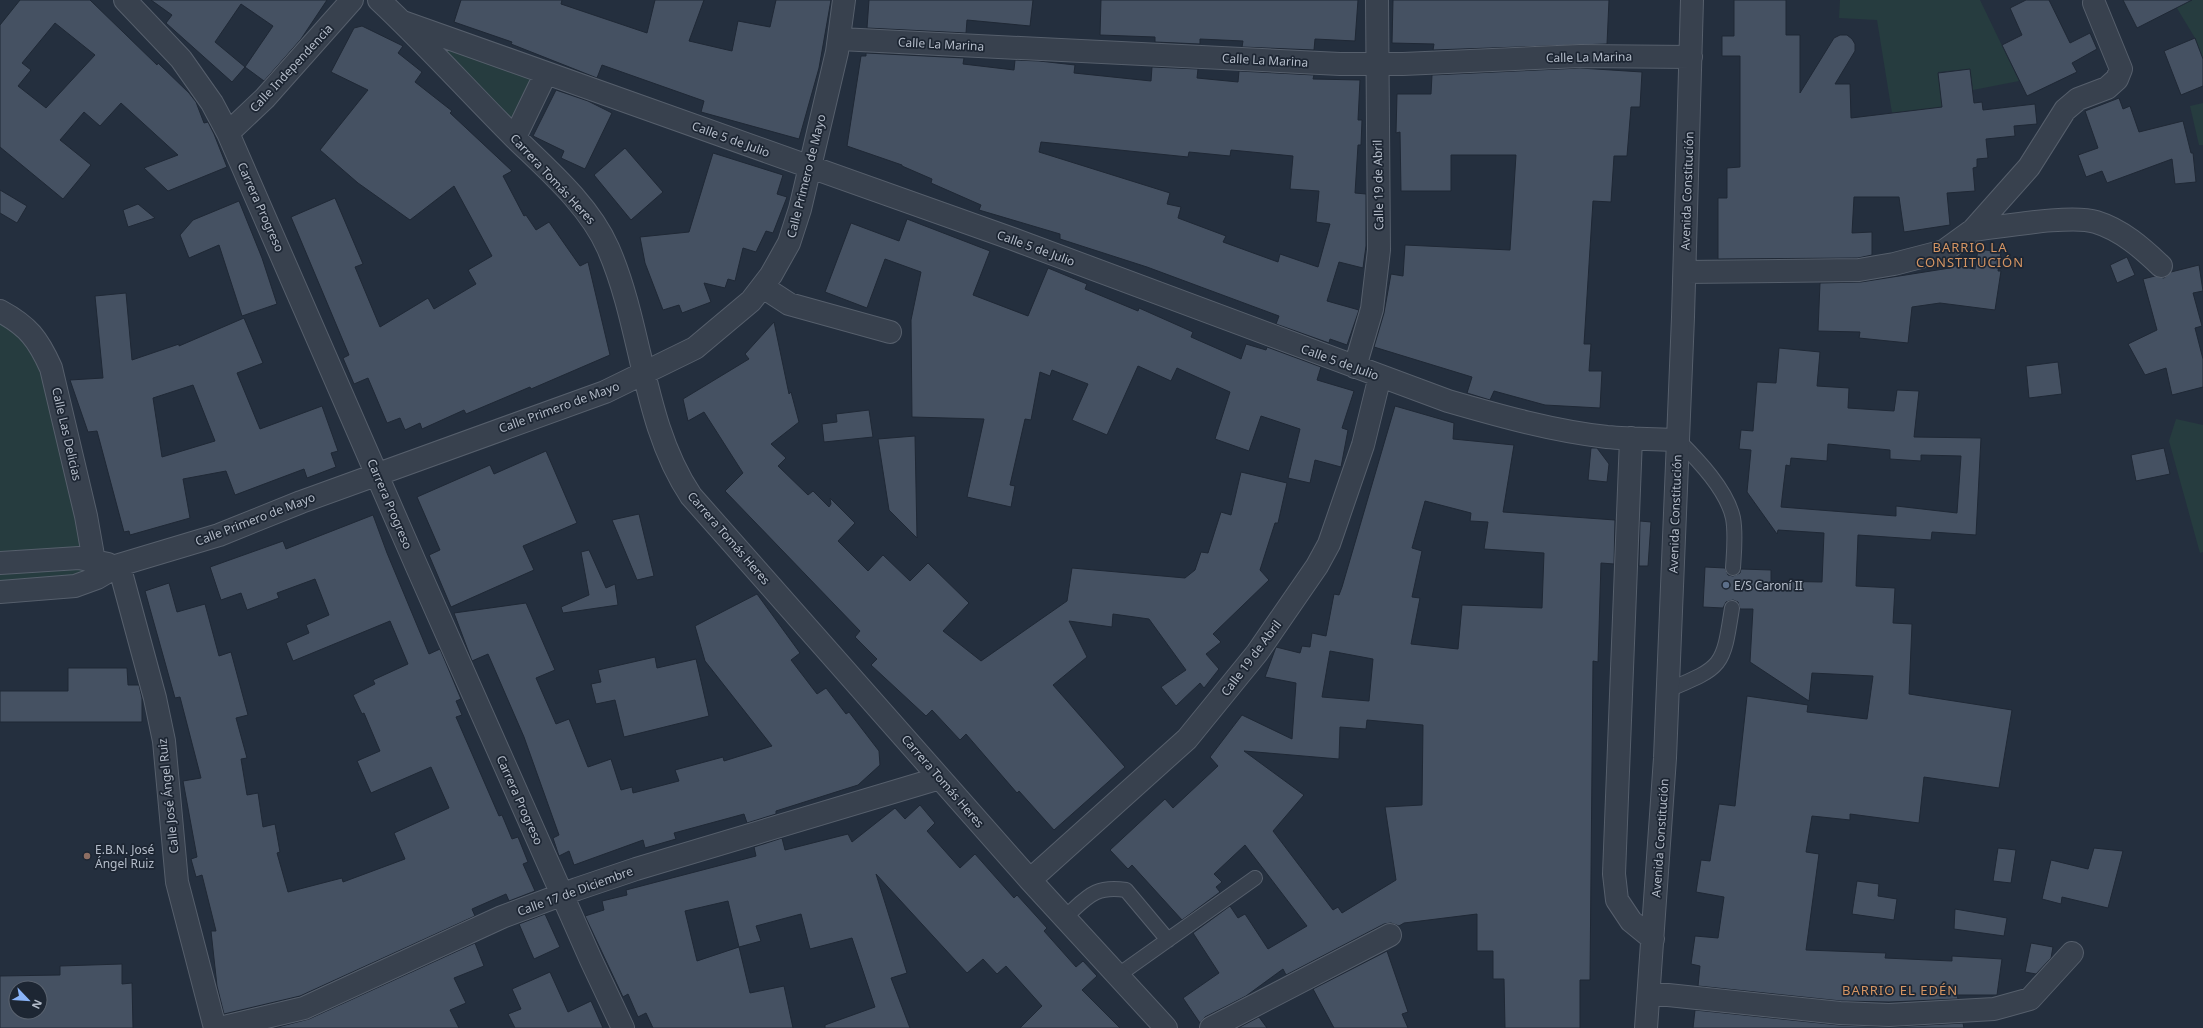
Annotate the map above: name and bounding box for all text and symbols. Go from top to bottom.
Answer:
street label: Calle Independencia [246,20,336,116]
street label: Calle La Marina [897,33,985,55]
street label: Calle La Marina [1546,48,1632,66]
street label: Calle La Marina [1221,49,1309,71]
street label: Calle Primero de Mayo [782,112,830,240]
street label: Calle 5 de Julio [690,117,772,161]
street label: Carrera Tomás Heres [506,130,600,228]
street label: Avenida Constitución [1676,131,1698,251]
street label: Calle 19 de Abril [1369,139,1387,231]
street label: Carrera Progreso [234,159,288,255]
street label: Calle 5 de Julio [995,226,1077,270]
district label: BARRIO LA CONSTITUCIÓN [1916,238,2024,271]
street label: Calle 5 de Julio [1299,340,1381,384]
street label: Calle Primero de Mayo [496,377,622,437]
street label: Calle Las Delicias [48,386,86,483]
street label: Avenida Constitución [1664,454,1686,574]
street label: Carrera Progreso [363,456,417,552]
street label: Calle Primero de Mayo [193,488,317,550]
street label: Carrera Tomás Heres [684,488,774,588]
place label: E/S Caroní II [1734,577,1803,594]
marker: E/S Caroní II [1721,580,1731,590]
street label: Calle 19 de Abril [1217,617,1285,699]
street label: Carrera Tomás Heres [898,731,988,831]
street label: Calle José Ángel Ruiz [153,737,182,854]
street label: Carrera Progreso [493,752,547,848]
street label: Avenida Constitución [1647,778,1673,898]
place label: E.B.N. José Ángel Ruiz [95,841,155,872]
marker: E.B.N. José Ángel Ruiz [82,851,92,861]
street label: Calle 17 de Diciembre [515,862,635,920]
north arrow [8,980,48,1020]
district label: BARRIO EL EDÉN [1842,981,1958,999]
text: N [29,997,46,1012]

